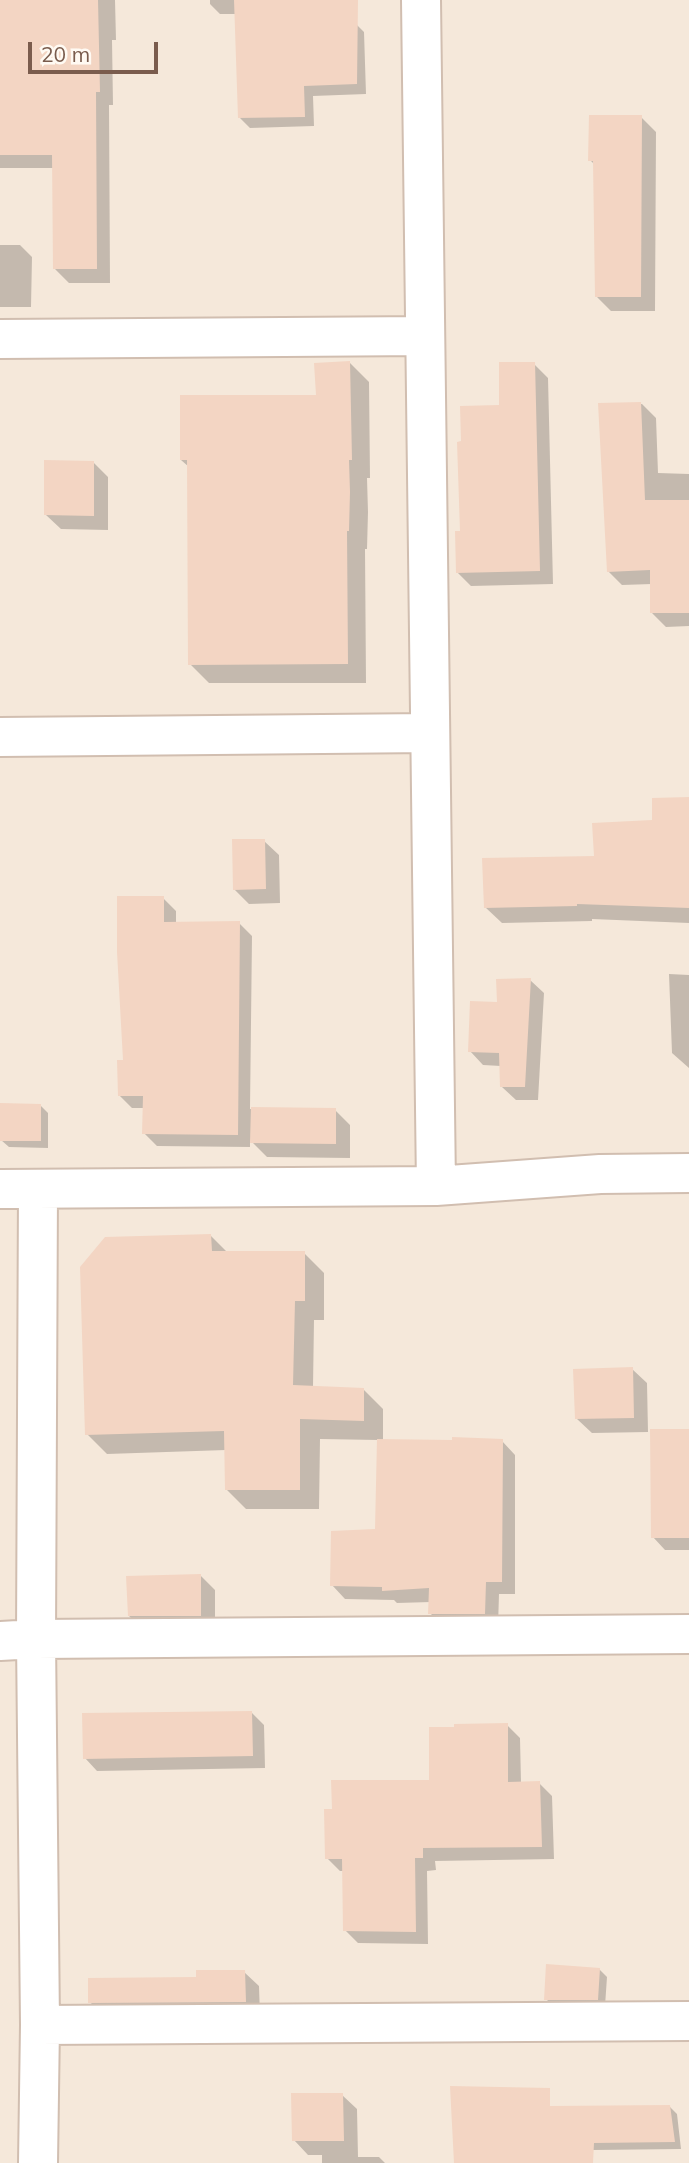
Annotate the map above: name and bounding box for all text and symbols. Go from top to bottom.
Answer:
scale bar [32,28,161,72]
text: 20 m [41,41,90,67]

